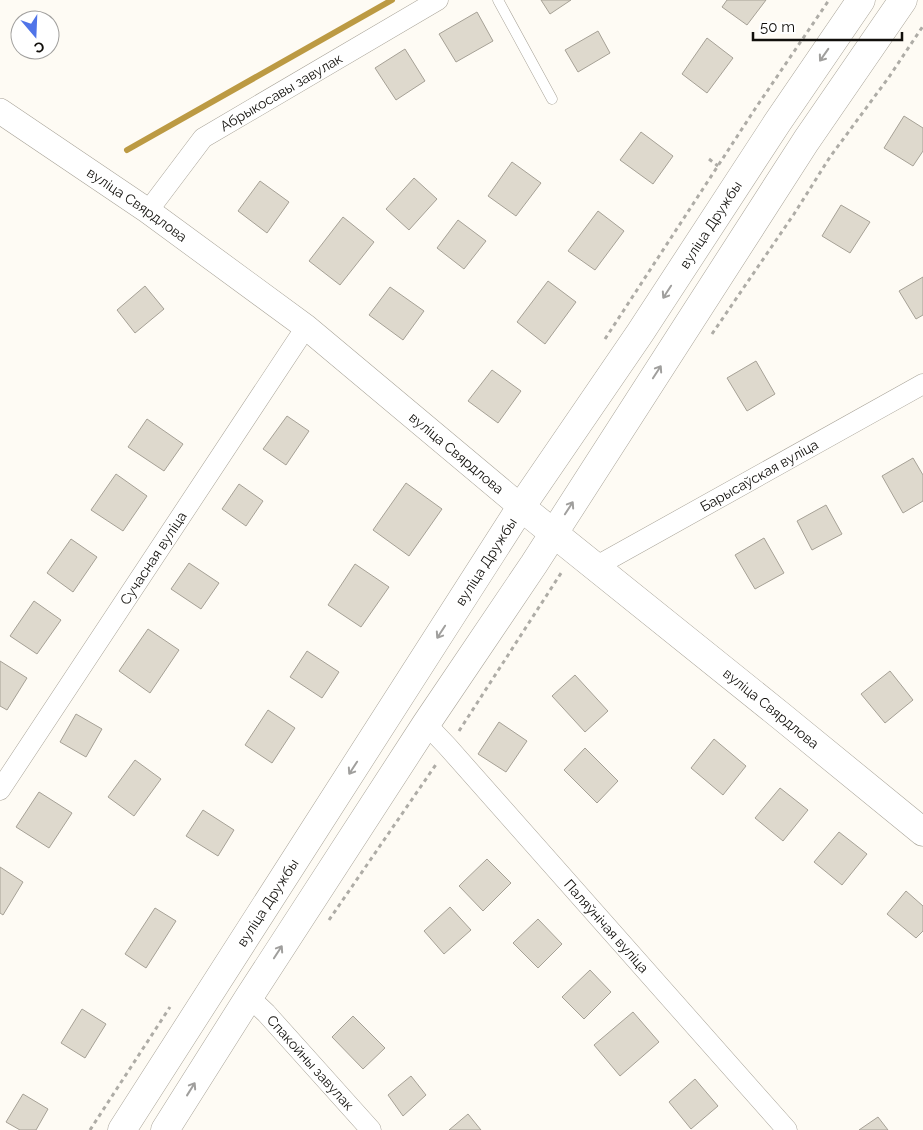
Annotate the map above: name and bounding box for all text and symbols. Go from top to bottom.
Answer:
north arrow [10,10,60,60]
scale bar [753,10,902,42]
text: 50 m [760,18,795,36]
text: С [32,38,46,57]
one-way arrow [819,47,829,61]
street label: Абрыкосавы завулак [217,50,345,134]
street label: вуліца Свярдлова [84,164,190,245]
street label: вуліца Дружбы [676,178,745,271]
one-way arrow [661,285,671,299]
one-way arrow [652,365,662,379]
street label: вуліца Свярдлова [406,409,507,497]
street label: Барысаўская вуліца [697,436,821,515]
one-way arrow [564,502,574,516]
street label: Сучасная вуліца [117,508,190,608]
street label: вуліца Дружбы [452,515,520,608]
one-way arrow [436,624,446,638]
street label: вуліца Свярдлова [720,665,822,752]
one-way arrow [348,761,358,775]
street label: вуліца Дружбы [234,856,302,949]
street label: Паляўнічая вуліца [561,876,652,976]
one-way arrow [274,945,284,959]
street label: Спакойны завулак [264,1012,357,1113]
one-way arrow [187,1082,197,1096]

